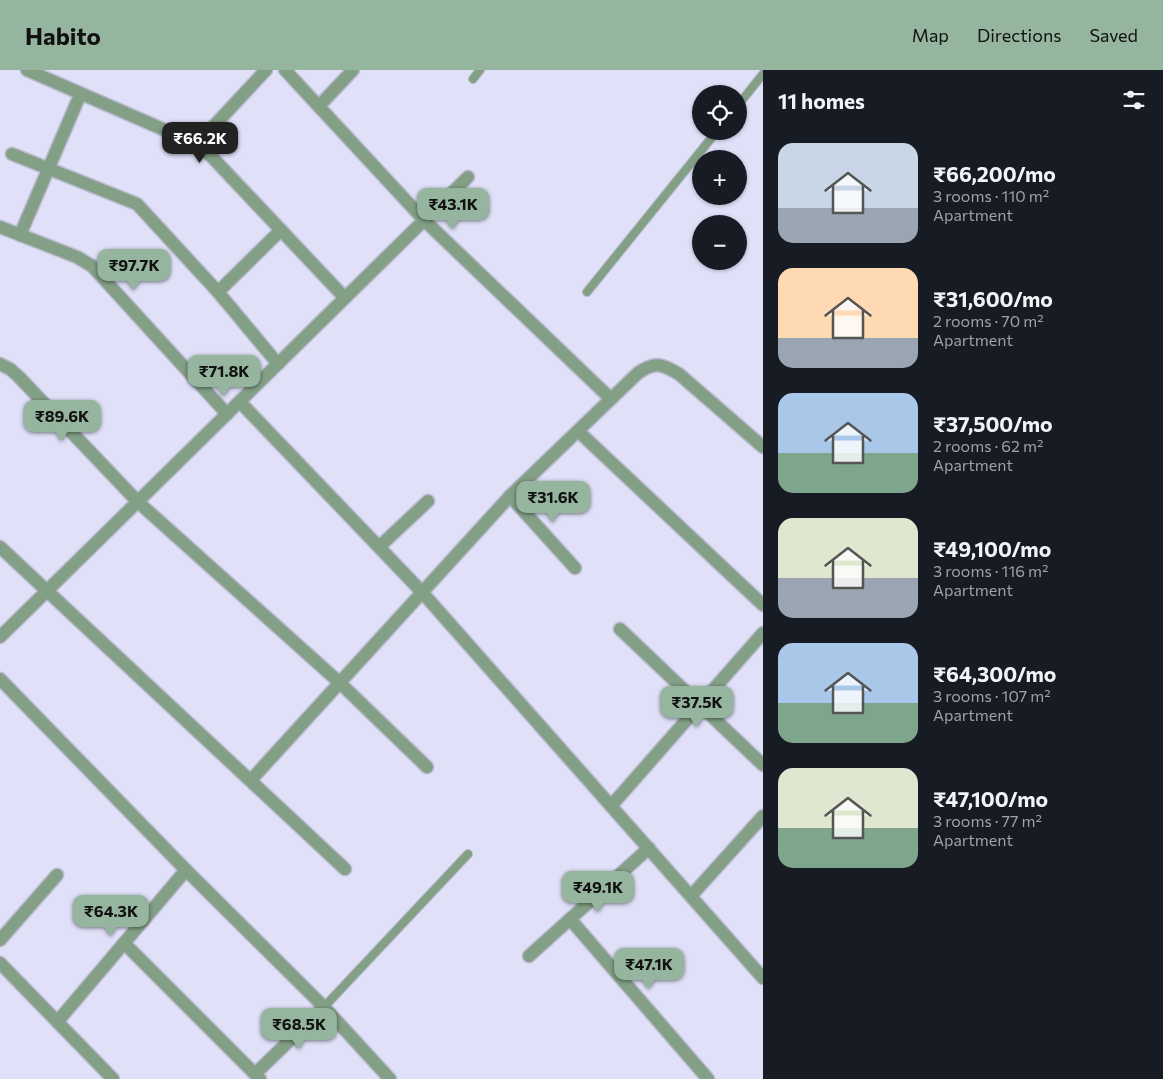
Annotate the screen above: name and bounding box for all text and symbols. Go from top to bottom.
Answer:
text: Habito [25,21,101,50]
text: Map [912,24,949,46]
text: Directions [977,24,1061,46]
text: Saved [1089,24,1138,46]
map controls [692,85,747,270]
button: locate [692,85,747,140]
icon: filters [1120,86,1148,114]
text: 11 homes [778,88,865,113]
pin: ₹66.2K [159,122,241,164]
text: ₹66.2K [173,128,227,147]
button: + [692,150,747,205]
text: ₹66,200/mo [933,161,1056,186]
icon: home [818,163,878,223]
text: 3 rooms · 110 m² [933,186,1049,205]
pin: ₹43.1K [412,188,494,230]
text: ₹43.1K [428,194,478,213]
text: Apartment [933,205,1013,224]
button: − [692,215,747,270]
pin: ₹97.7K [93,248,175,291]
text: ₹97.7K [108,255,160,274]
text: ₹31,600/mo [933,286,1053,311]
icon: home [818,288,878,348]
text: 2 rooms · 70 m² [933,311,1044,330]
text: Apartment [933,330,1013,349]
pin: ₹71.8K [183,354,265,397]
text: ₹71.8K [198,361,250,380]
pin: ₹89.6K [21,400,103,442]
text: ₹89.6K [35,406,89,425]
text: ₹37,500/mo [933,411,1053,436]
icon: home [818,413,878,473]
text: 2 rooms · 62 m² [933,436,1043,455]
text: Apartment [933,455,1013,474]
pin: ₹31.6K [512,480,594,523]
text: ₹31.6K [527,487,579,506]
text: ₹49,100/mo [933,536,1051,561]
icon: home [818,538,878,598]
text: 3 rooms · 116 m² [933,561,1048,580]
text: Apartment [933,580,1013,599]
text: ₹64,300/mo [933,661,1056,686]
icon: home [818,663,878,723]
pin: ₹37.5K [656,686,738,728]
text: 3 rooms · 107 m² [933,686,1051,705]
text: ₹37.5K [671,692,723,711]
text: Apartment [933,705,1013,724]
text: ₹47,100/mo [933,786,1048,811]
icon: home [818,788,878,848]
text: 3 rooms · 77 m² [933,811,1042,830]
text: Apartment [933,830,1013,849]
pin: ₹49.1K [557,870,639,913]
text: ₹49.1K [573,877,623,896]
pin: ₹64.3K [70,894,152,937]
text: ₹64.3K [84,901,138,920]
pin: ₹47.1K [608,948,690,990]
text: ₹47.1K [625,954,673,973]
pin: ₹68.5K [258,1008,340,1050]
text: ₹68.5K [272,1014,326,1033]

